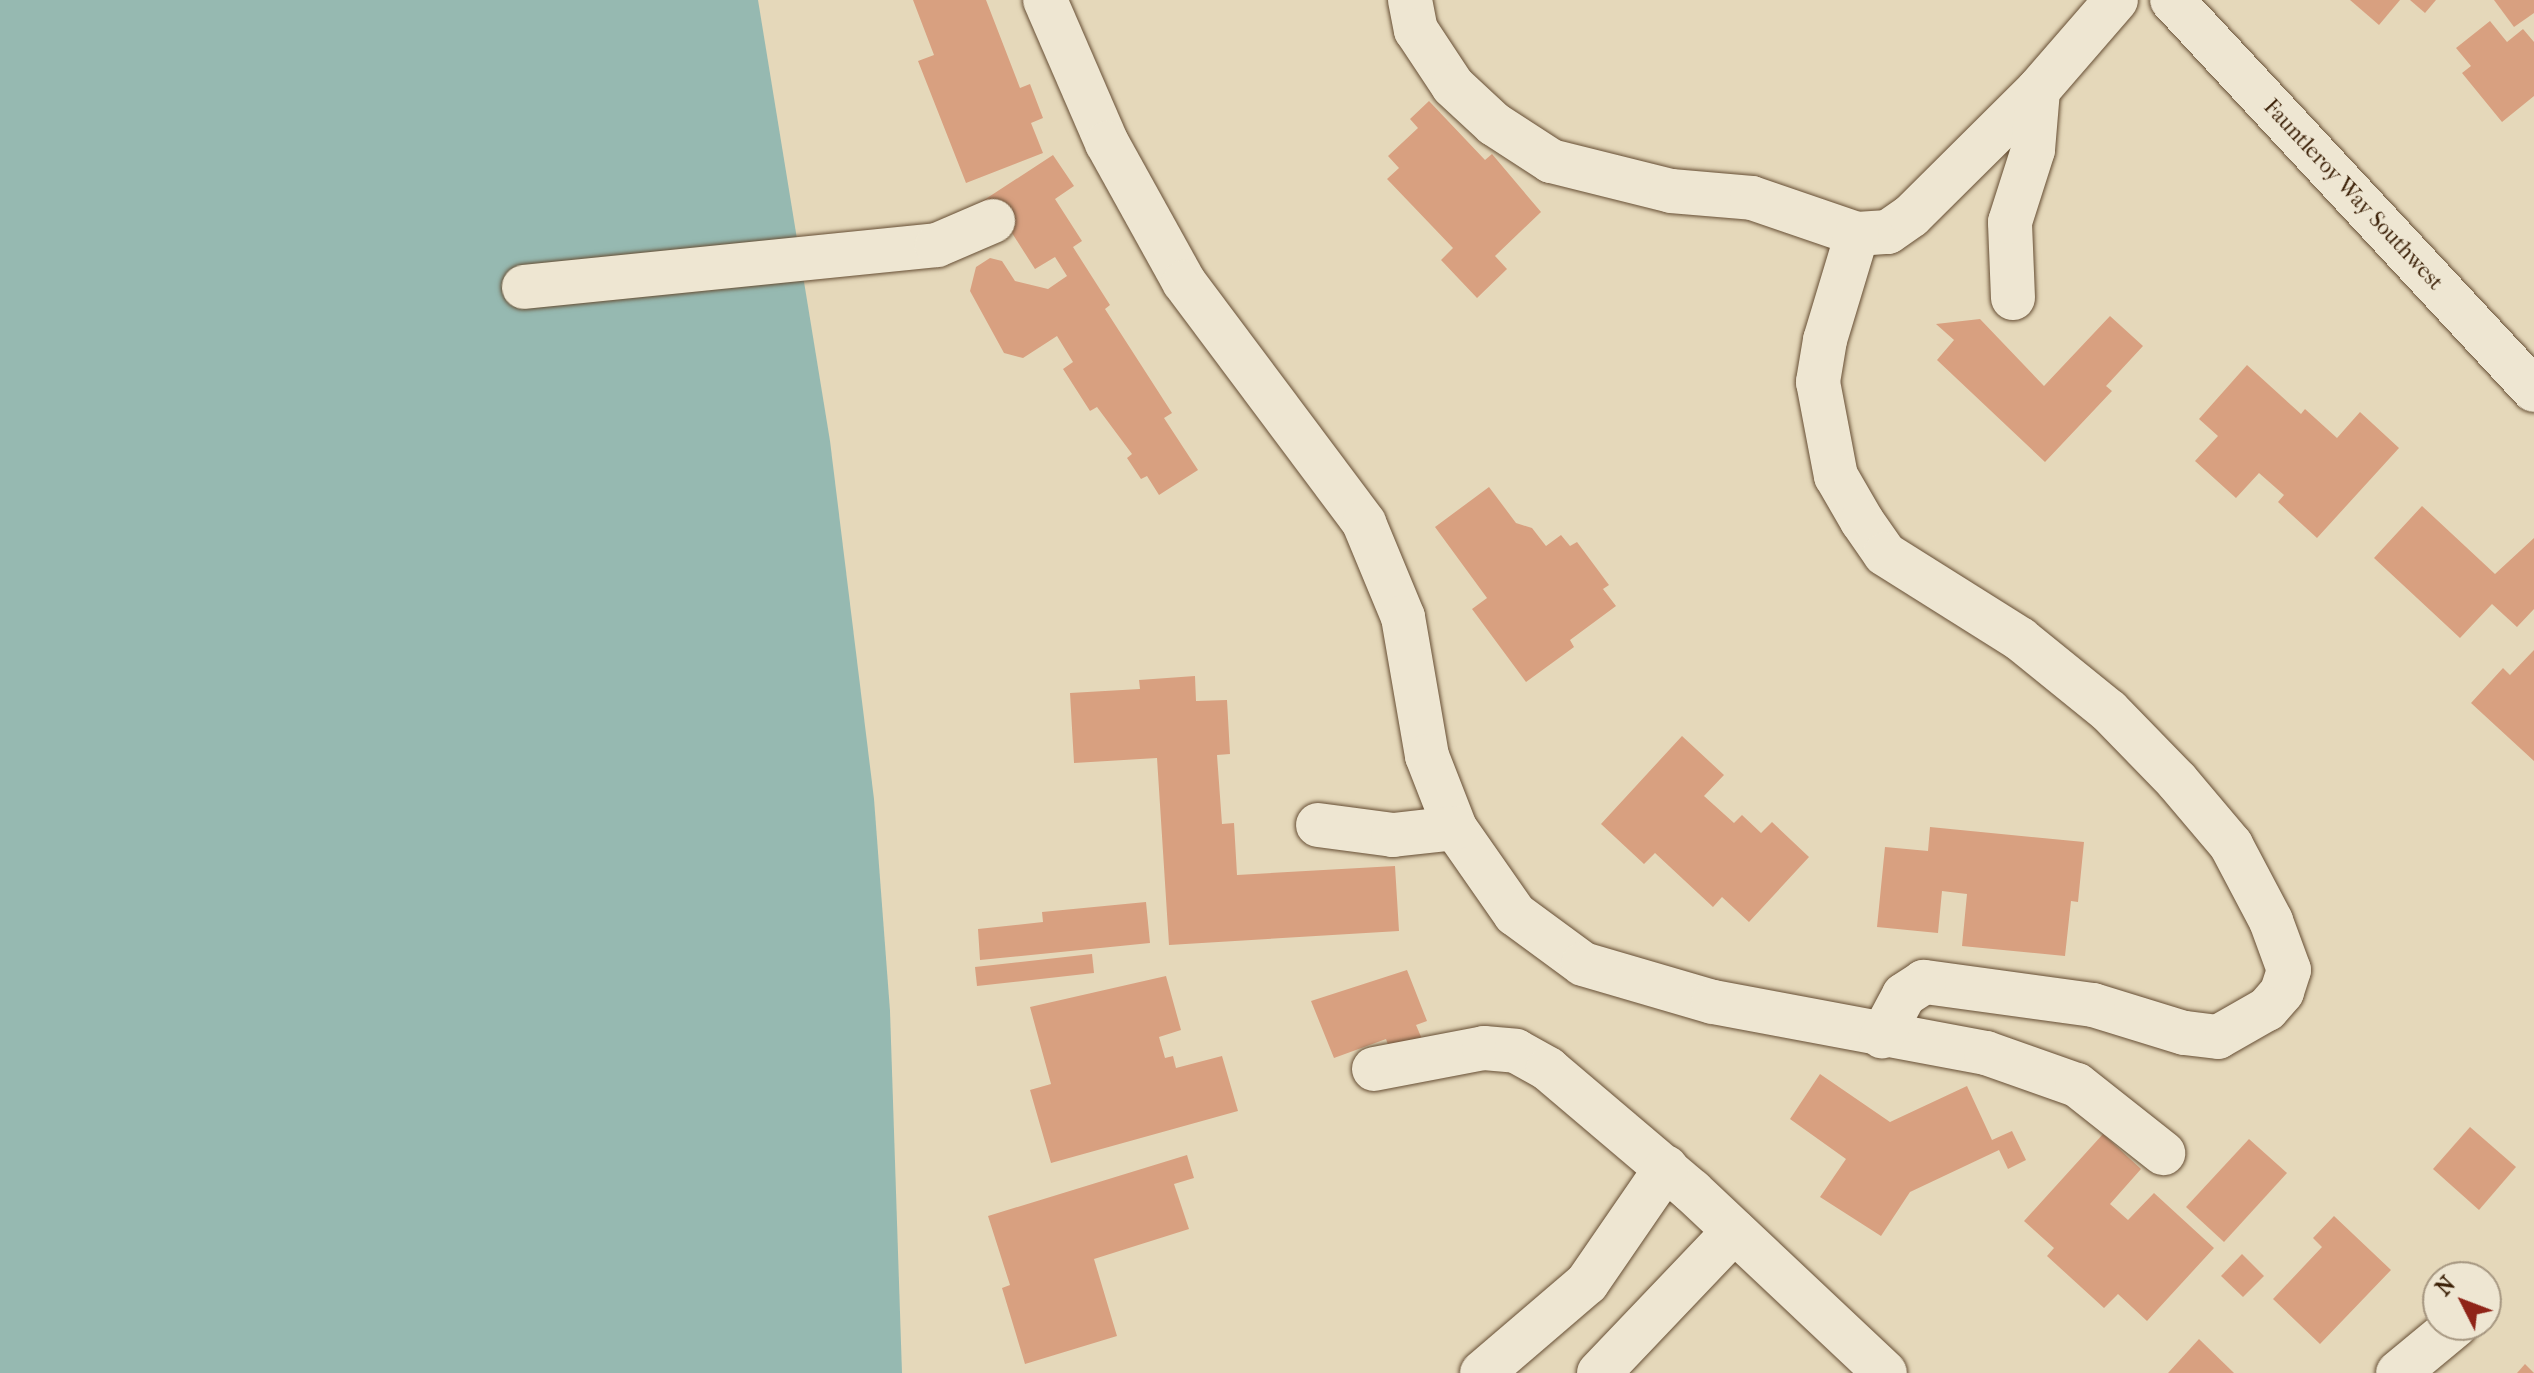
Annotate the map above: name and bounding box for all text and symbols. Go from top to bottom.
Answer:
street label: Fauntleroy Way Southwest [2258,94,2448,296]
north arrow [2422,1261,2502,1341]
text: N [2430,1271,2461,1301]

